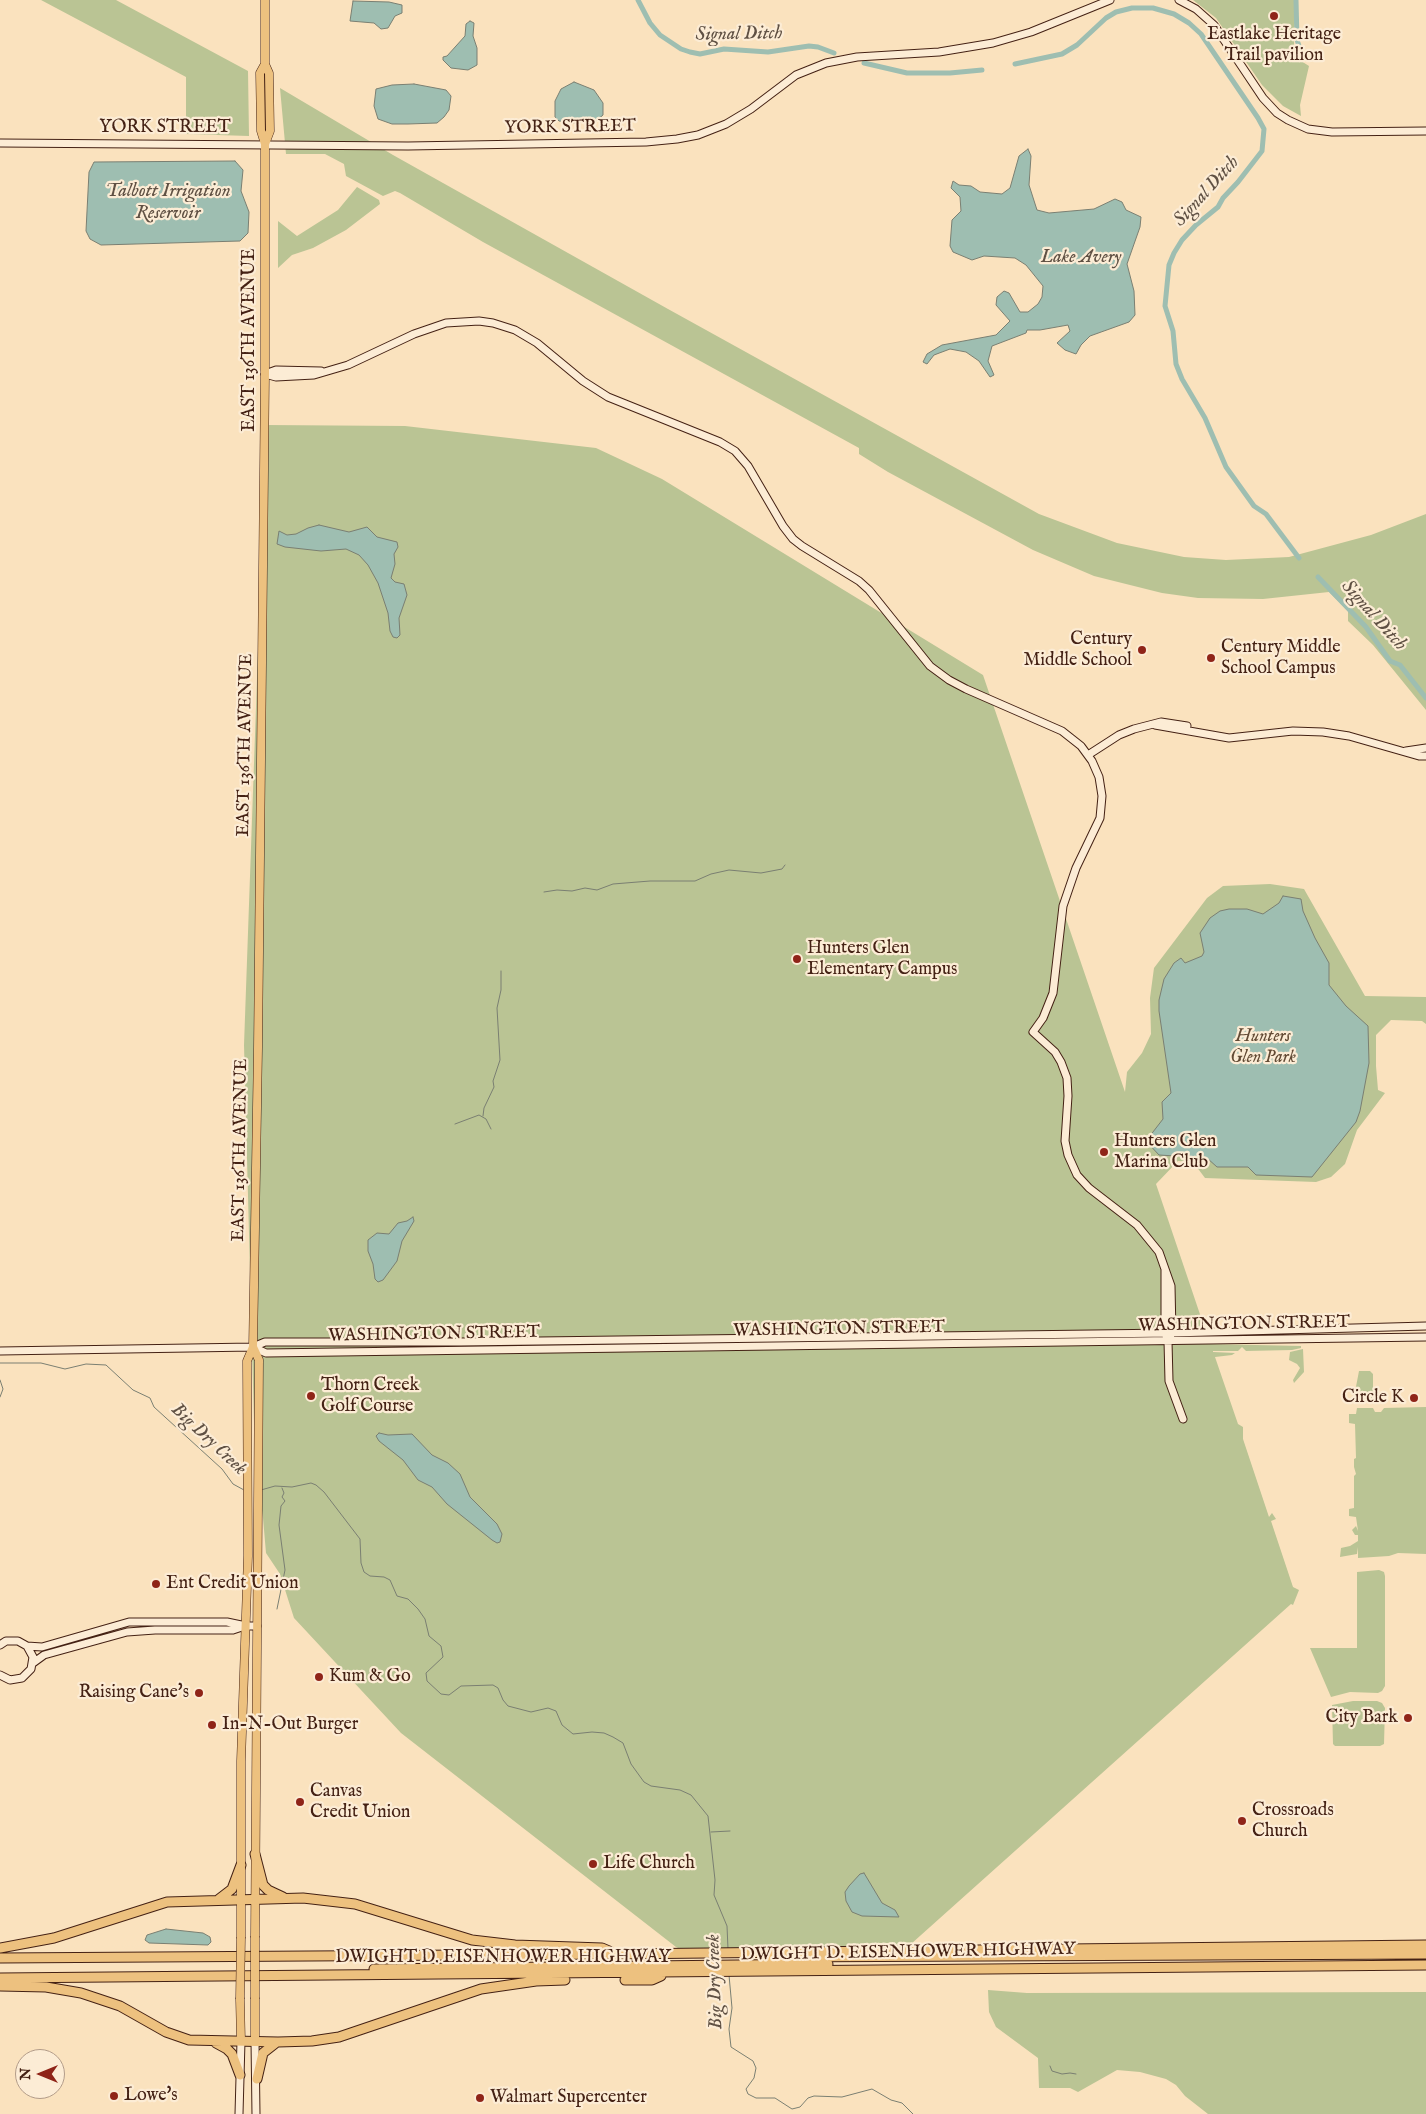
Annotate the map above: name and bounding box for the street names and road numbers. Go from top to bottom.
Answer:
street label: YORK STREET [504,116,636,140]
street label: YORK STREET [99,117,231,139]
street label: EAST 136TH AVENUE [239,248,261,432]
street label: EAST 136TH AVENUE [234,653,258,837]
street label: EAST 136TH AVENUE [229,1058,253,1242]
street label: WASHINGTON STREET [1138,1312,1350,1338]
street label: WASHINGTON STREET [733,1317,945,1343]
street label: WASHINGTON STREET [328,1322,540,1348]
street label: DWIGHT D. EISENHOWER HIGHWAY [740,1939,1076,1967]
street label: DWIGHT D. EISENHOWER HIGHWAY [335,1947,671,1969]

